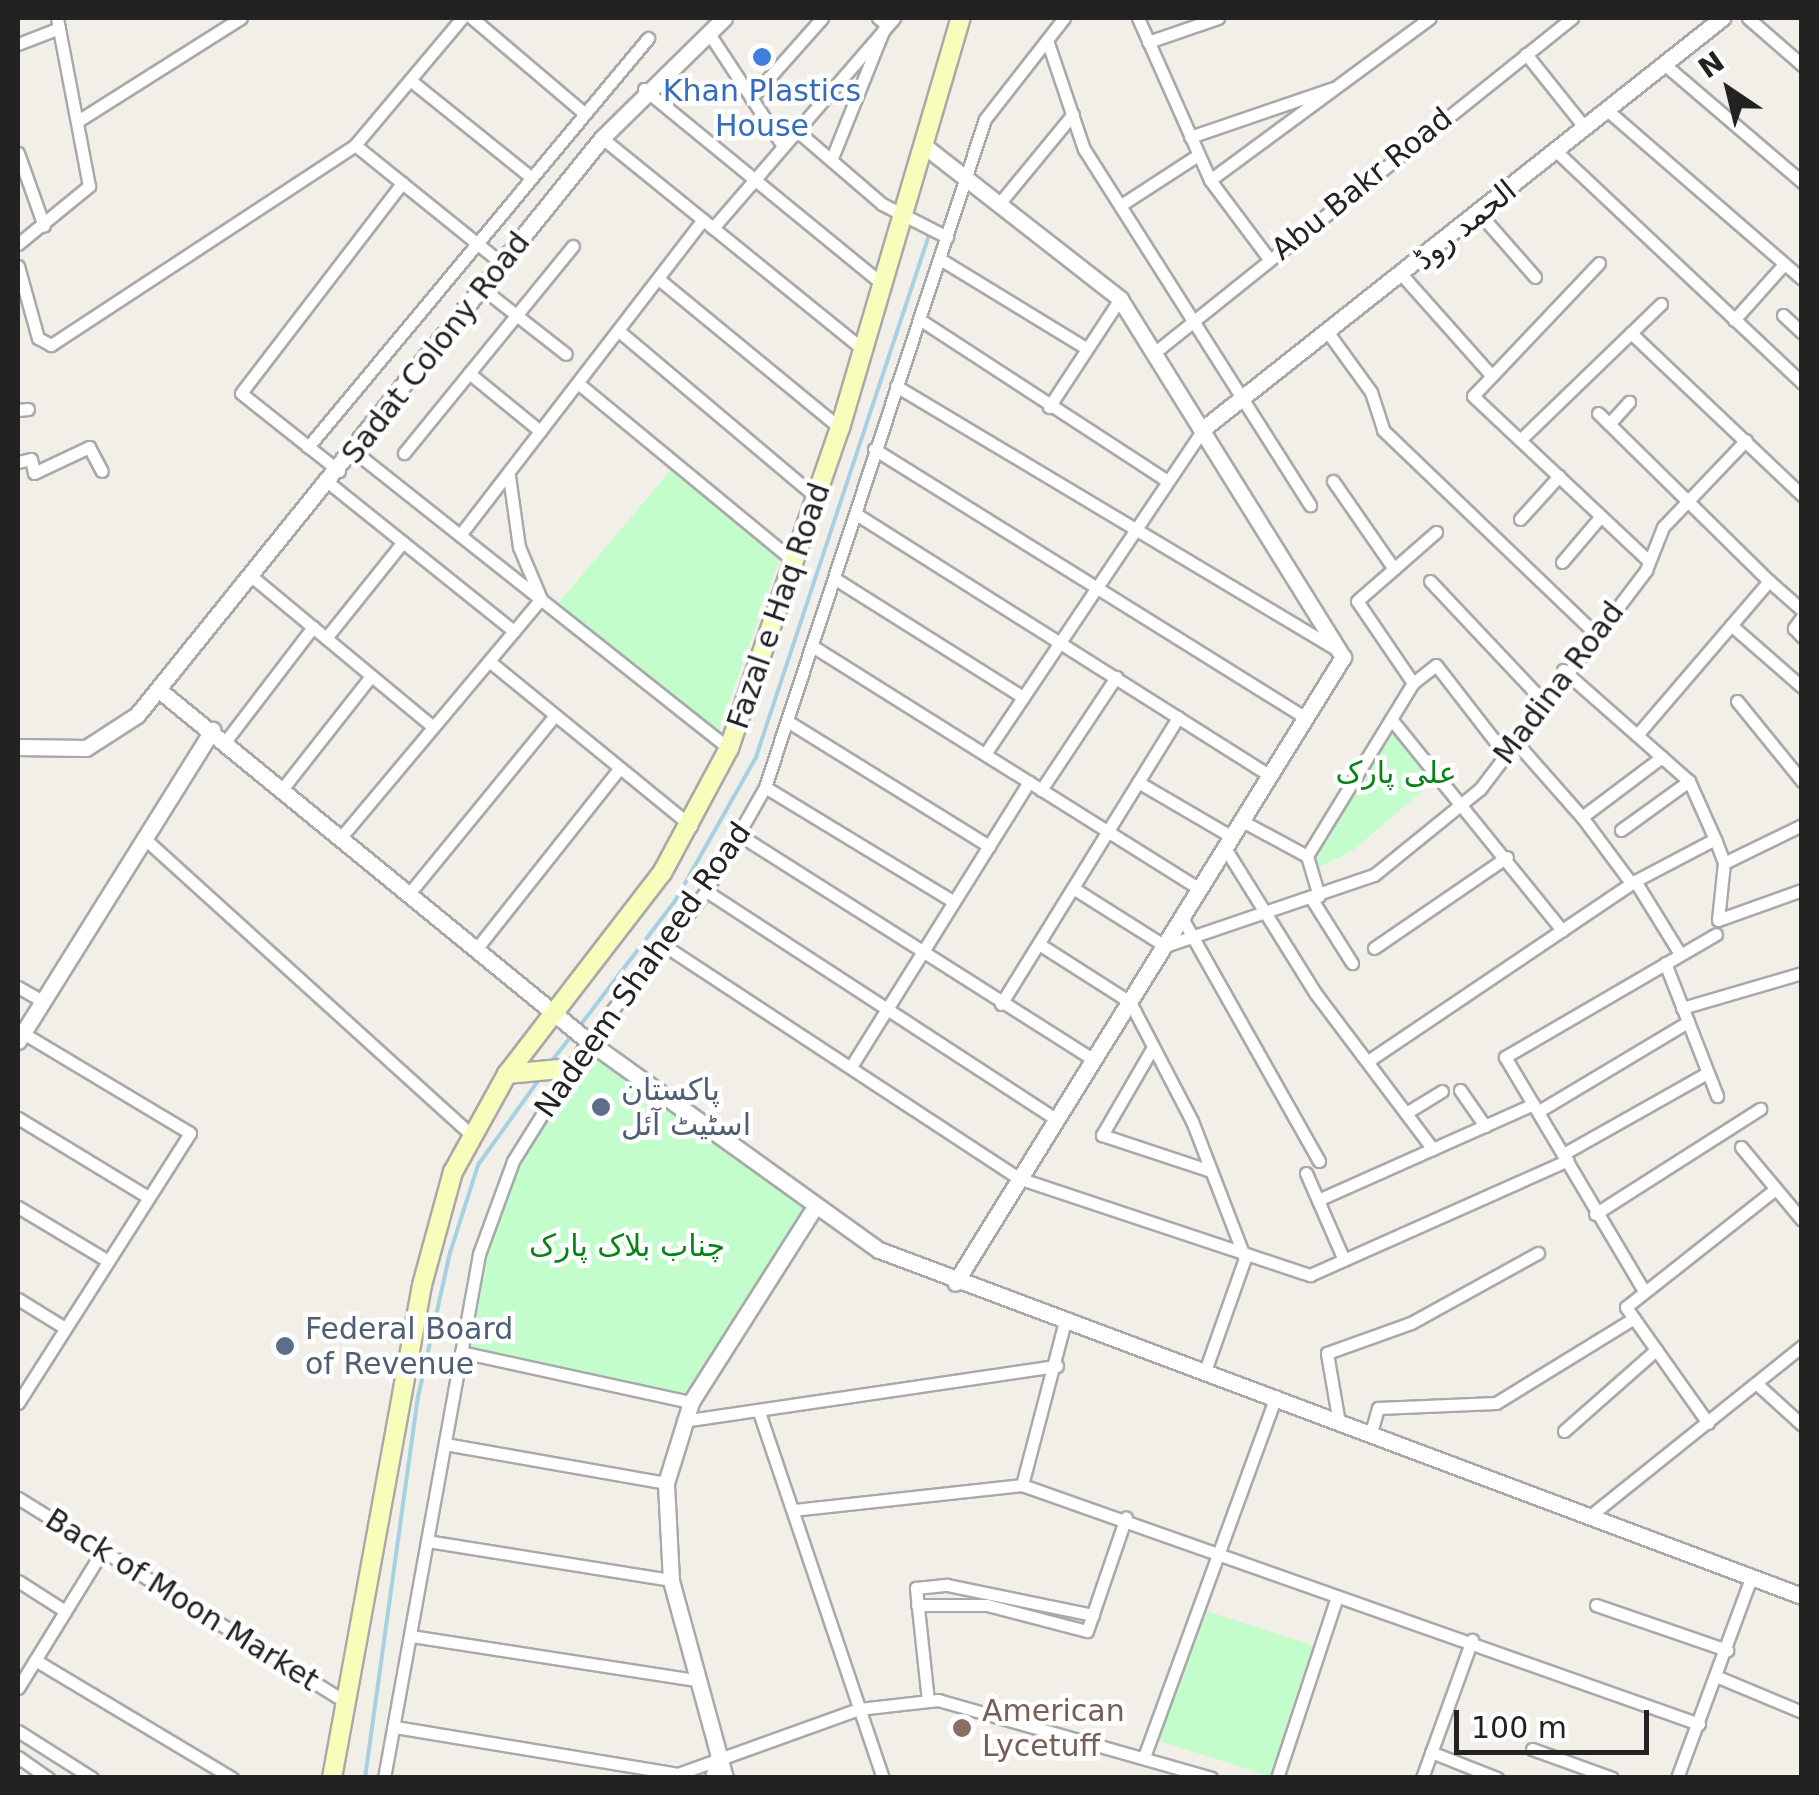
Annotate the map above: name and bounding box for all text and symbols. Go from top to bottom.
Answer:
north arrow [1679,40,1779,140]
text: N [1692,45,1731,85]
marker: Khan Plastics House [751,46,773,68]
place label: Khan Plastics House [663,73,861,144]
street label: Abu Bakr Road [1265,100,1459,268]
street label: الحمد روڈ [1406,173,1524,277]
street label: Sadat Colony Road [334,225,538,471]
street label: Fazal e Haq Road [720,478,838,734]
street label: Madina Road [1486,595,1632,771]
park label: علی پارک [1335,755,1457,791]
street label: Nadeem Shaheed Road [527,816,759,1124]
place label: پاکستان اسٹیٹ آئل [621,1072,751,1142]
marker: پاکستان اسٹیٹ آئل [590,1096,612,1118]
park label: چناب بلاک پارک [529,1228,725,1264]
place label: Federal Board of Revenue [305,1311,513,1382]
marker: Federal Board of Revenue [274,1335,296,1357]
street label: Back of Moon Market [39,1501,325,1699]
scale bar [1459,1690,1654,1752]
place label: American Lycetuff [982,1693,1125,1764]
text: 100 m [1471,1710,1567,1745]
marker: American Lycetuff [951,1717,973,1739]

